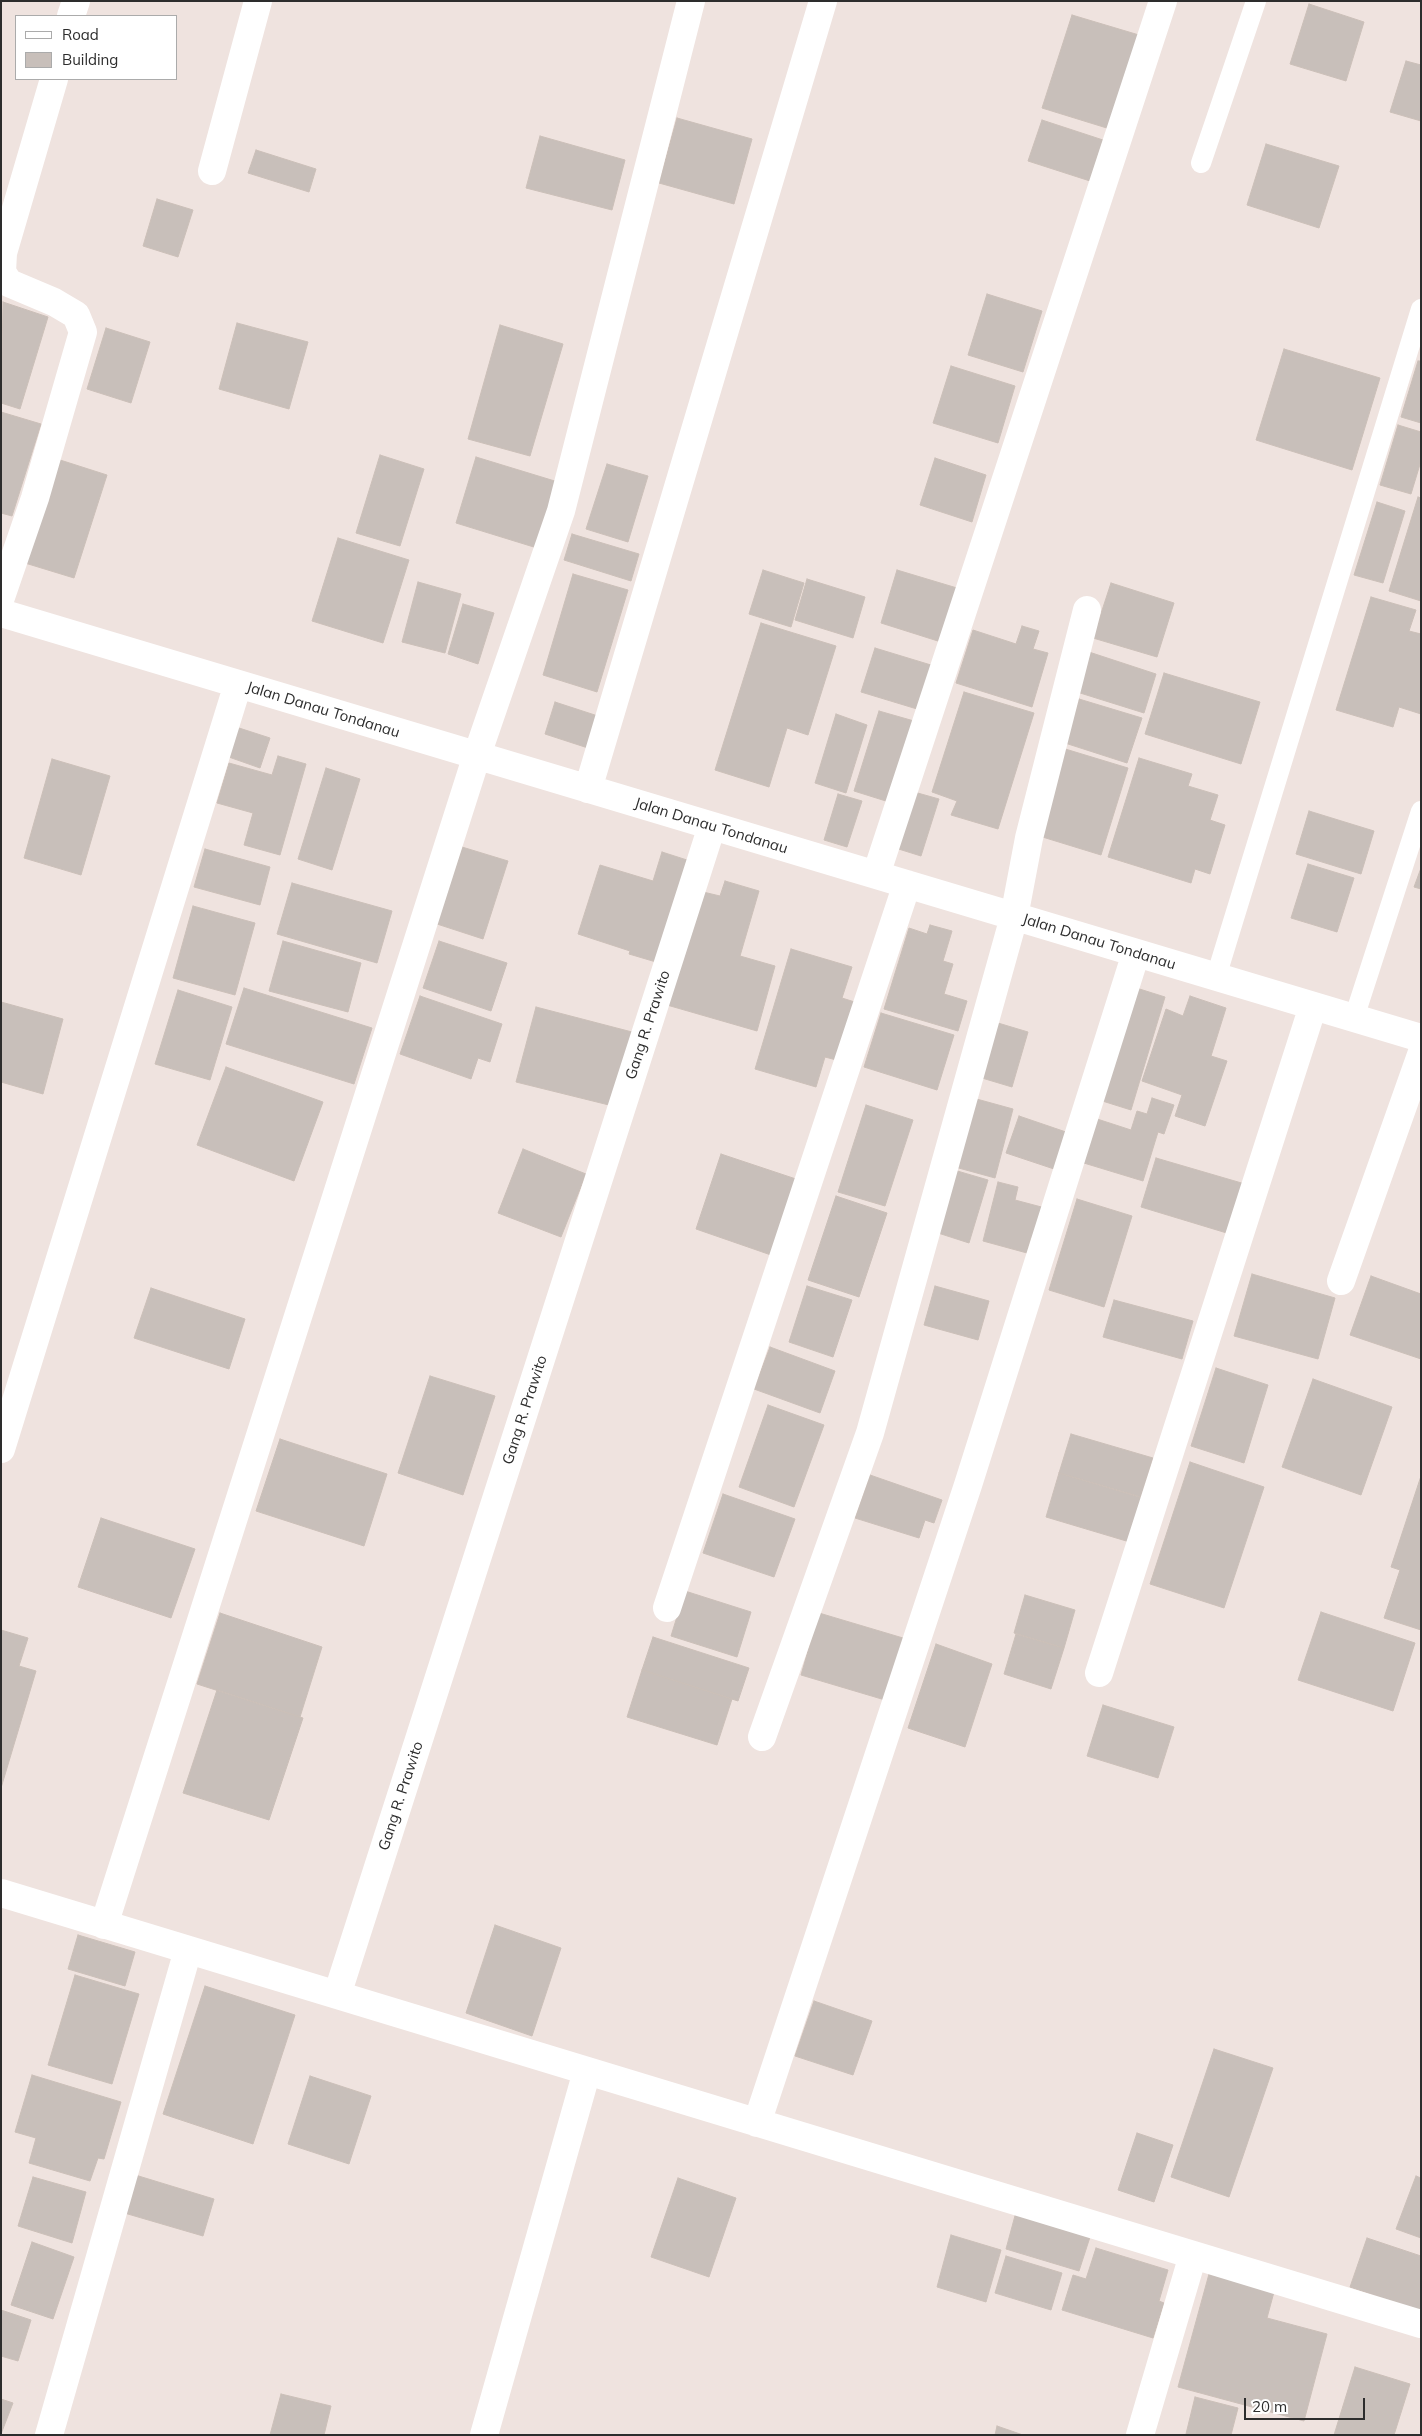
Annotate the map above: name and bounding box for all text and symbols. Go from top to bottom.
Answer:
legend [15,15,178,80]
text: Road [62,25,99,44]
text: Building [62,50,118,69]
street label: Jalan Danau Tondanau [244,678,402,742]
street label: Jalan Danau Tondanau [632,794,790,858]
street label: Jalan Danau Tondanau [1020,910,1178,974]
street label: Gang R. Prawito [622,968,674,1082]
street label: Gang R. Prawito [499,1353,551,1467]
street label: Gang R. Prawito [375,1739,427,1853]
scale bar [1247,2388,1368,2420]
text: 20 m [1252,2397,1287,2416]

